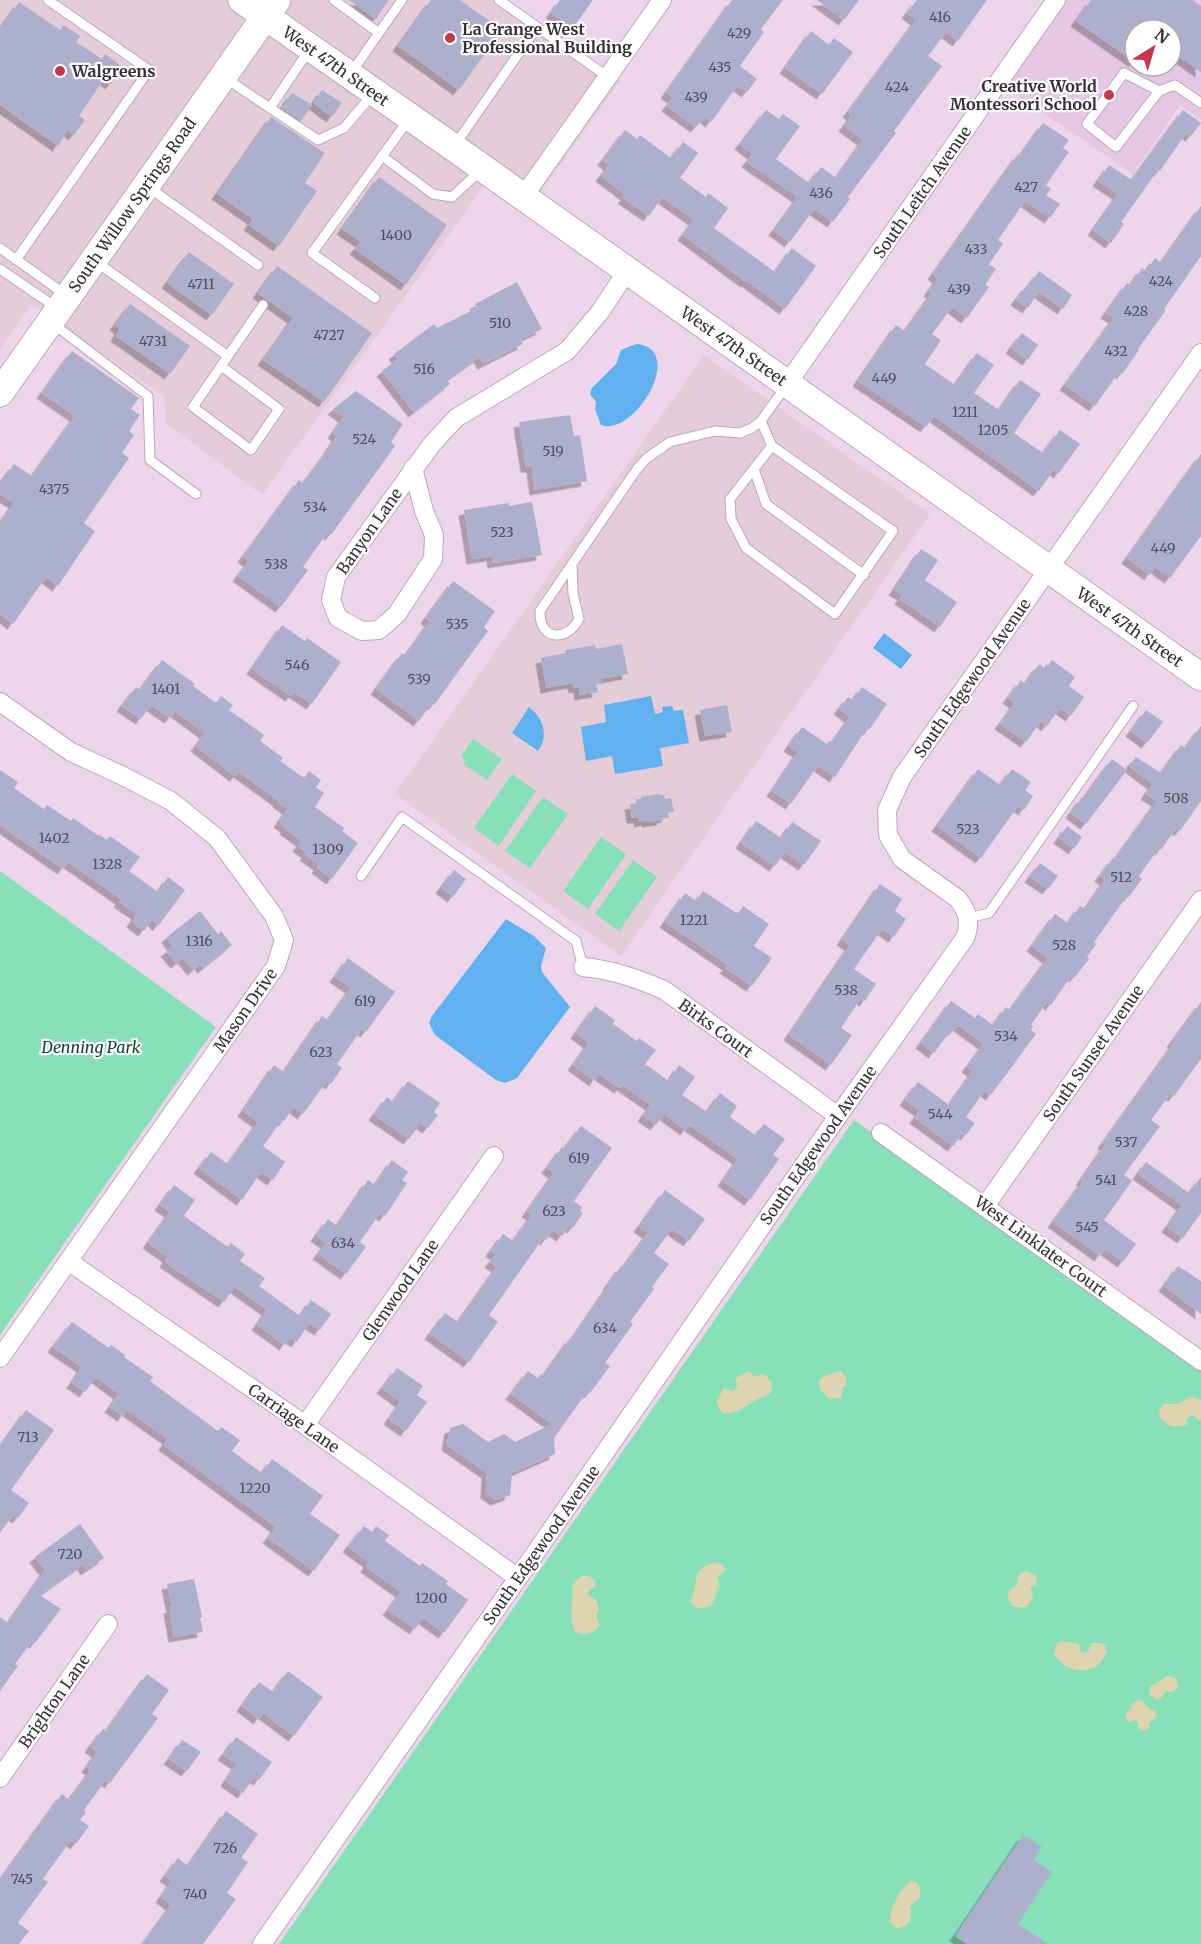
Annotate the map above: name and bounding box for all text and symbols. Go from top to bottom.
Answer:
house number: 416 [929,8,951,26]
north arrow [1123,18,1183,78]
place label: La Grange West Professional Building [462,19,632,57]
street label: West 47th Street [278,21,394,110]
house number: 429 [727,24,751,42]
text: N [1151,24,1173,48]
marker: La Grange West Professional Building [443,31,457,45]
house number: 435 [709,58,731,76]
place label: Walgreens [71,61,156,81]
marker: Walgreens [53,64,67,78]
place label: Creative World Montessori School [950,76,1097,114]
house number: 424 [885,78,910,96]
house number: 439 [684,88,708,106]
marker: Creative World Montessori School [1102,88,1116,102]
street label: South Willow Springs Road [64,113,200,296]
street label: South Leitch Avenue [869,122,975,262]
house number: 427 [1014,178,1038,196]
house number: 436 [809,184,833,202]
house number: 1400 [380,226,412,244]
house number: 433 [965,240,987,258]
house number: 424 [1149,272,1174,290]
house number: 4711 [187,275,215,293]
house number: 439 [947,280,971,298]
street label: West 47th Street [676,301,792,390]
house number: 428 [1124,302,1148,320]
house number: 510 [489,314,511,332]
house number: 4727 [314,326,344,344]
house number: 4731 [139,332,167,350]
house number: 432 [1104,342,1128,360]
house number: 516 [413,360,435,378]
house number: 449 [872,369,896,387]
house number: 1211 [952,403,978,421]
house number: 1205 [977,421,1009,439]
house number: 524 [352,430,376,448]
house number: 519 [542,442,564,460]
house number: 4375 [39,480,69,498]
street label: Banyon Lane [332,484,406,578]
house number: 534 [303,498,327,516]
house number: 523 [490,523,514,541]
house number: 449 [1151,539,1175,557]
house number: 538 [264,555,288,573]
street label: West 47th Street [1072,582,1188,671]
street label: South Edgewood Avenue [909,594,1035,762]
house number: 535 [446,615,468,633]
house number: 546 [285,656,309,674]
house number: 539 [407,670,431,688]
house number: 1401 [152,680,180,698]
house number: 508 [1163,789,1189,807]
house number: 523 [956,820,980,838]
house number: 1402 [39,829,69,847]
house number: 1309 [312,840,344,858]
house number: 1328 [92,855,122,873]
house number: 512 [1110,868,1132,886]
house number: 1221 [680,911,708,929]
house number: 1316 [185,932,213,950]
house number: 528 [1052,936,1076,954]
street label: Mason Drive [209,964,281,1056]
house number: 538 [834,981,858,999]
street label: South Sunset Avenue [1038,981,1148,1125]
house number: 619 [354,992,376,1010]
street label: Birks Court [675,994,758,1062]
house number: 534 [994,1027,1018,1045]
park label: Denning Park [41,1037,141,1057]
house number: 623 [309,1043,333,1061]
street label: South Edgewood Avenue [755,1061,881,1229]
house number: 544 [927,1105,953,1123]
house number: 537 [1114,1133,1138,1151]
house number: 619 [568,1149,590,1167]
house number: 541 [1095,1171,1117,1189]
street label: West Linklater Court [970,1191,1112,1301]
house number: 623 [542,1202,566,1220]
house number: 545 [1075,1218,1099,1236]
house number: 634 [331,1234,355,1252]
street label: Glenwood Lane [358,1235,442,1345]
house number: 634 [593,1319,617,1337]
street label: Carriage Lane [244,1379,344,1457]
house number: 713 [17,1428,39,1446]
street label: South Edgewood Avenue [478,1461,604,1629]
house number: 1220 [239,1479,271,1497]
house number: 720 [58,1545,82,1563]
house number: 1200 [415,1589,447,1607]
street label: Brighton Lane [14,1650,94,1752]
house number: 726 [213,1839,237,1857]
house number: 745 [11,1870,33,1888]
house number: 740 [183,1885,207,1903]

